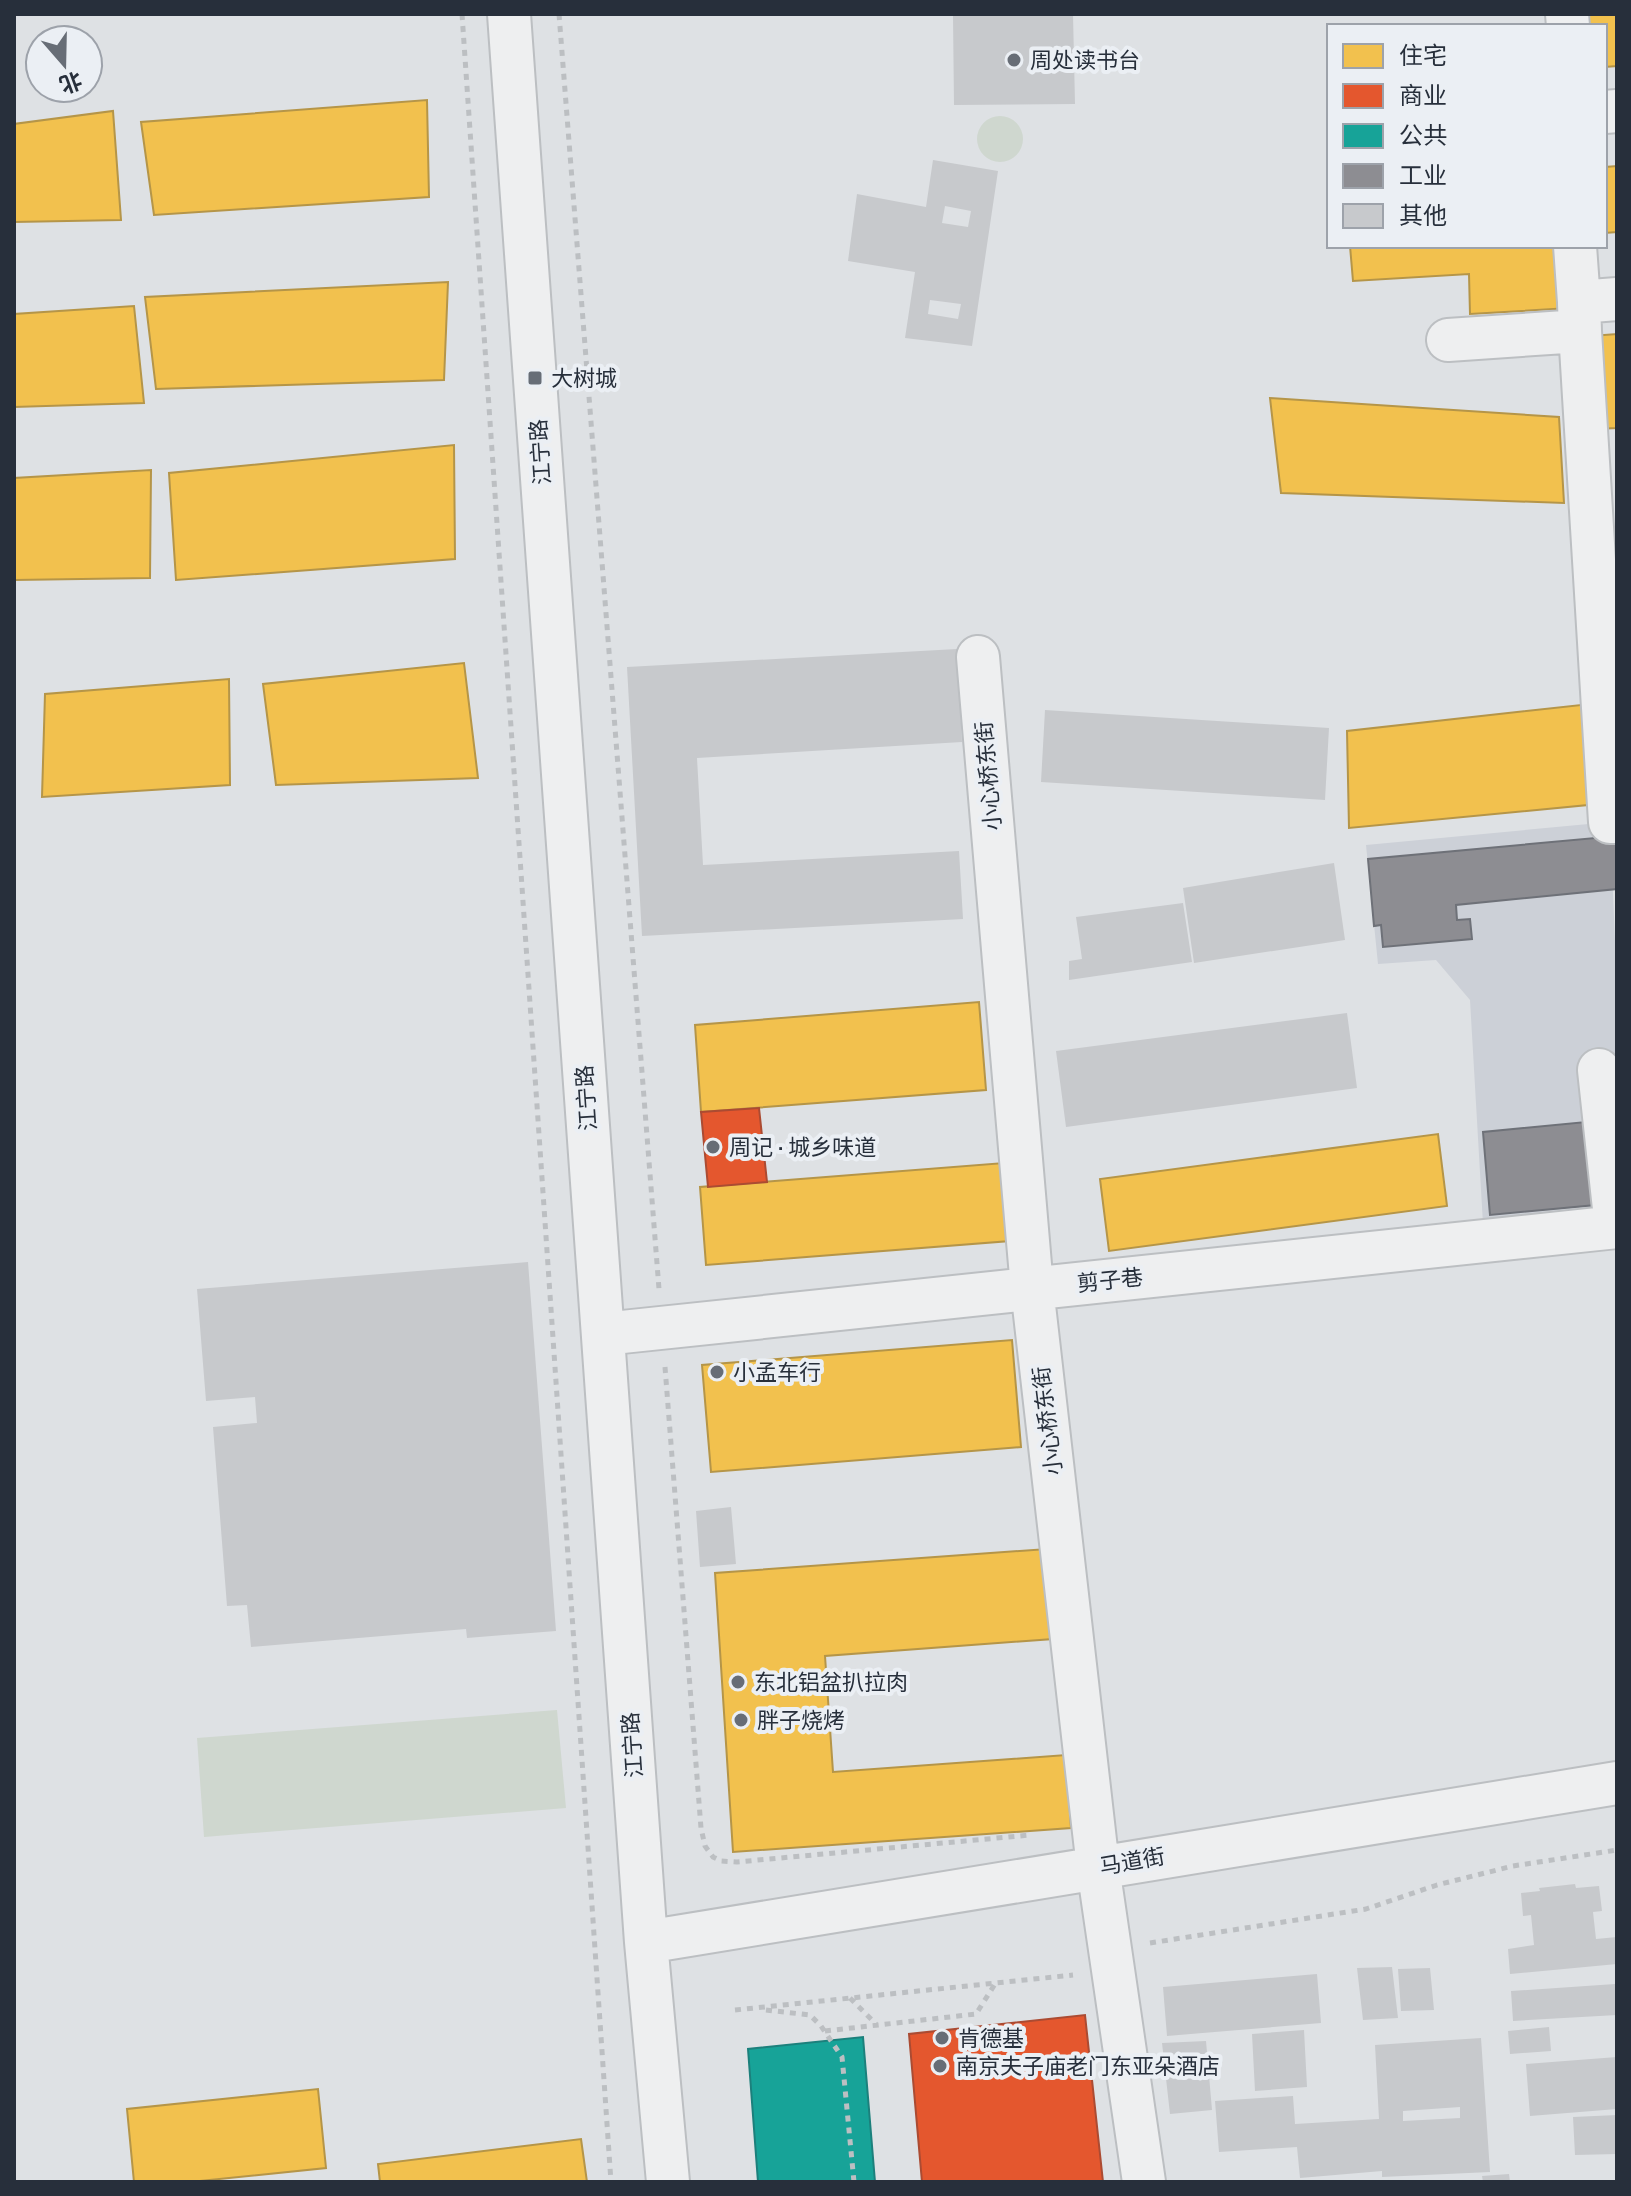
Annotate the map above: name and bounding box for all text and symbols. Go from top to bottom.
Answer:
north arrow [24,24,104,104]
legend [1327,24,1607,248]
text: 住宅 [1399,41,1447,70]
place label: 周处读书台 [1030,47,1140,74]
marker: 周处读书台 [1005,51,1023,69]
text: 北 [56,66,86,99]
text: 商业 [1399,81,1447,110]
text: 公共 [1399,121,1447,150]
text: 工业 [1399,161,1447,190]
text: 其他 [1399,201,1447,230]
place label: 大树城 [551,365,617,392]
marker: 大树城 [526,369,544,387]
street label: 江宁路 [525,418,556,486]
street label: 小心桥东街 [970,720,1007,832]
street label: 江宁路 [571,1064,602,1132]
place label: 周记 · 城乡味道 [729,1134,876,1161]
marker: 周记 · 城乡味道 [704,1138,722,1156]
street label: 剪子巷 [1076,1264,1144,1297]
place label: 小孟车行 [733,1359,821,1386]
marker: 小孟车行 [708,1363,726,1381]
street label: 小心桥东街 [1027,1365,1068,1477]
place label: 东北铝盆扒拉肉 [754,1669,908,1696]
marker: 东北铝盆扒拉肉 [729,1673,747,1691]
place label: 胖子烧烤 [757,1707,845,1734]
street label: 江宁路 [617,1711,648,1779]
marker: 胖子烧烤 [732,1711,750,1729]
street label: 马道街 [1097,1842,1167,1881]
place label: 肯德基 [958,2025,1024,2052]
marker: 肯德基 [933,2029,951,2047]
place label: 南京夫子庙老门东亚朵酒店 [956,2053,1220,2080]
marker: 南京夫子庙老门东亚朵酒店 [931,2057,949,2075]

